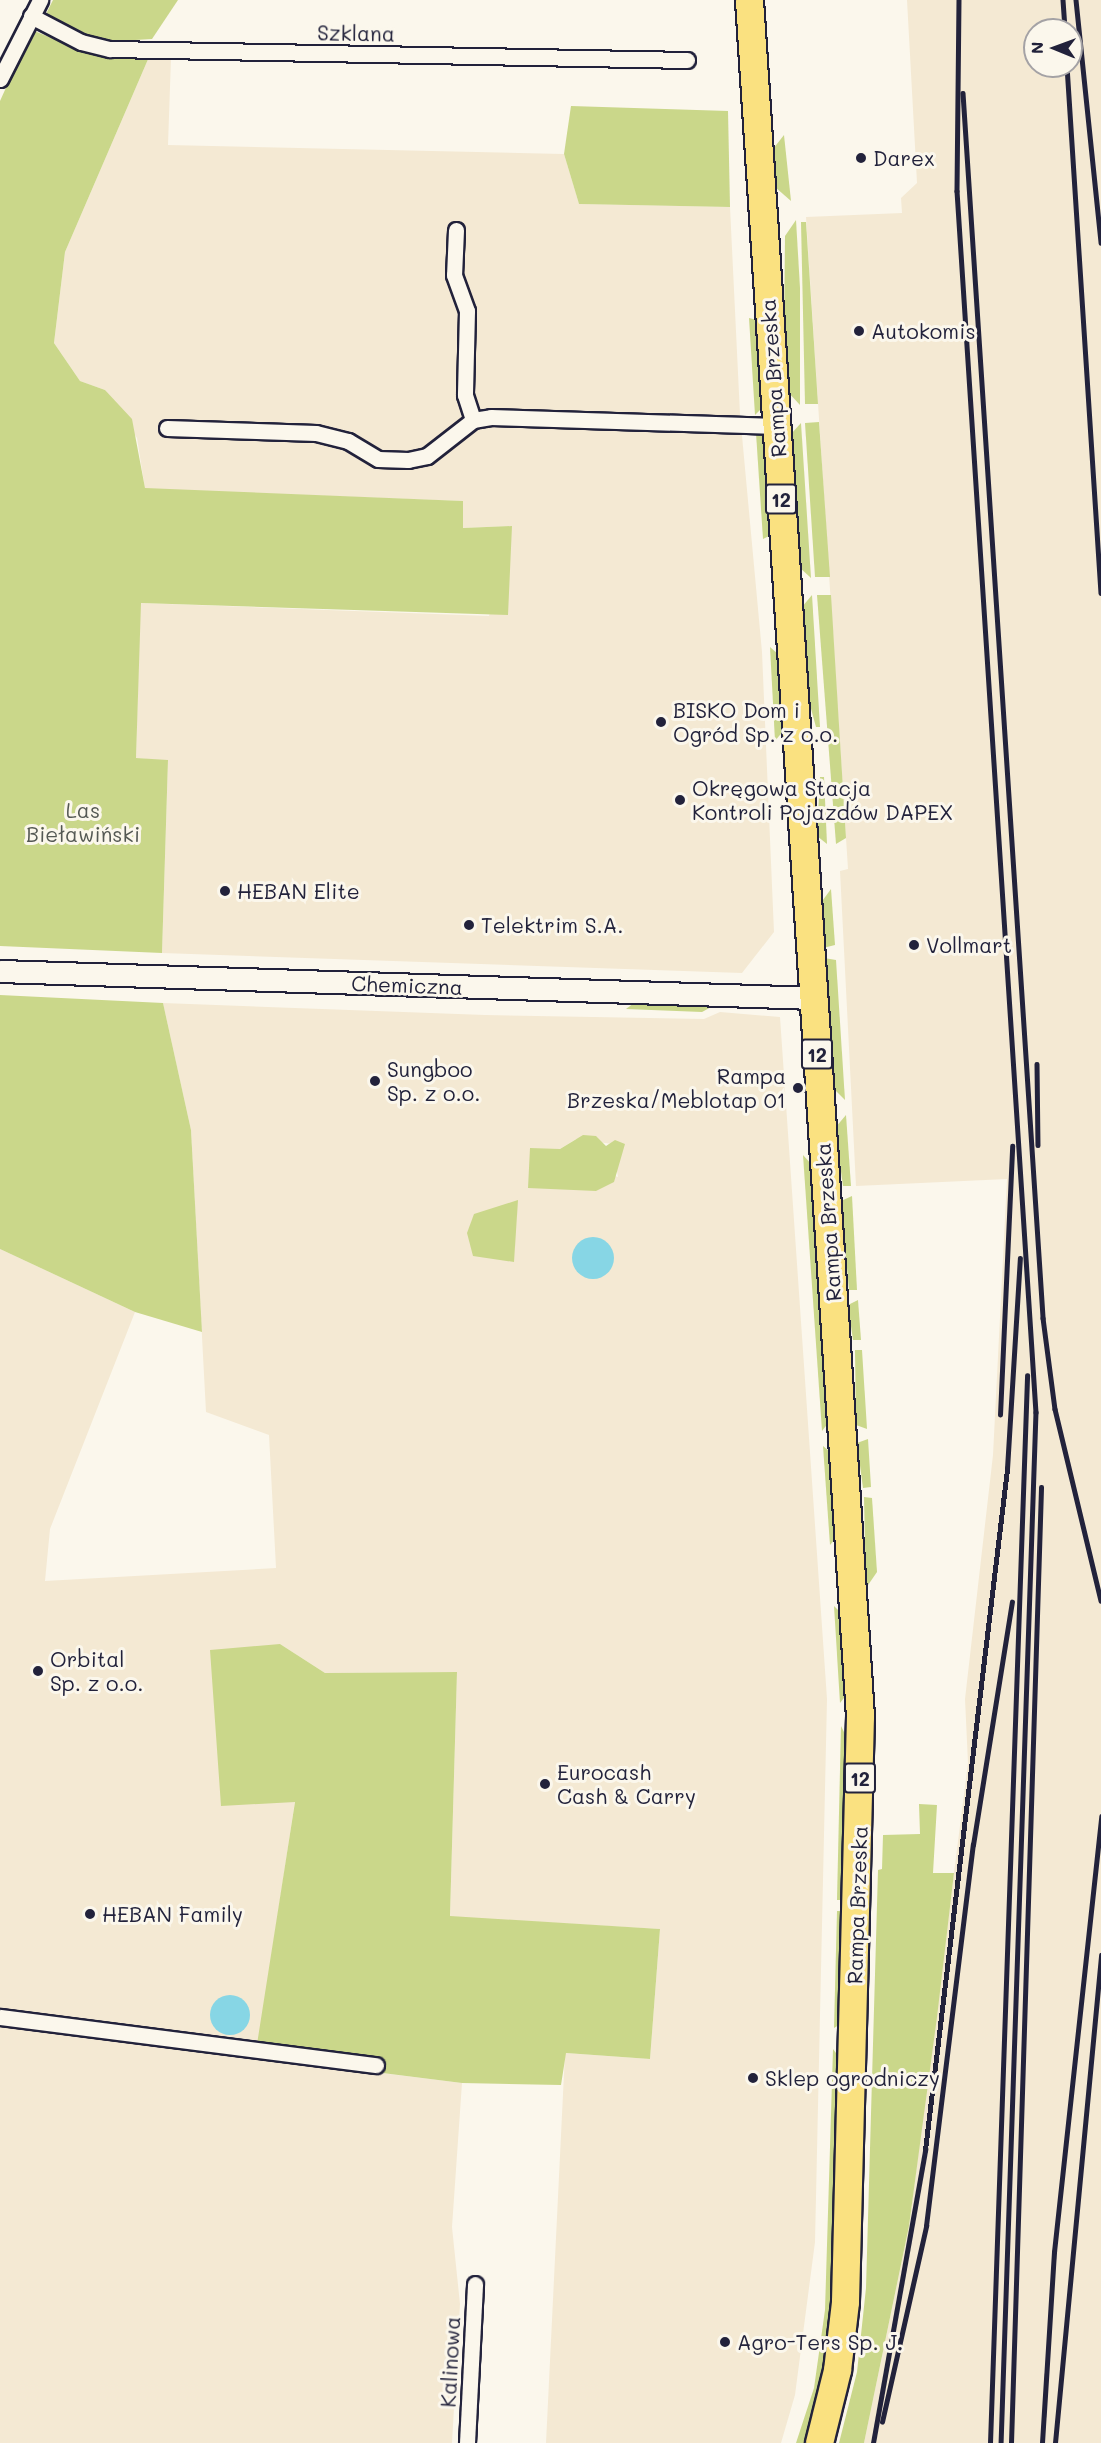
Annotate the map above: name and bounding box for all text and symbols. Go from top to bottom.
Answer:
north arrow [1023,18,1083,78]
street label: Szklana [317,20,395,46]
text: N [1026,41,1047,54]
place label: Darex [873,145,935,171]
marker: Darex [854,151,868,165]
street label: Rampa Brzeska [755,298,791,458]
place label: Autokomis [871,318,976,344]
marker: Autokomis [852,324,866,338]
road number: 12 [764,482,798,516]
place label: BISKO Dom i Ogród Sp. z o.o. [673,697,838,747]
marker: BISKO Dom i Ogród Sp. z o.o. [654,715,668,729]
place label: Okręgowa Stacja Kontroli Pojazdów DAPEX [692,775,953,825]
marker: Okręgowa Stacja Kontroli Pojazdów DAPEX [673,793,687,807]
park label: Las Bieławiński [26,797,140,847]
place label: HEBAN Elite [237,878,360,904]
marker: HEBAN Elite [218,884,232,898]
place label: Telektrim S.A. [481,912,624,938]
marker: Telektrim S.A. [462,918,476,932]
place label: Vollmart [926,932,1012,958]
marker: Vollmart [907,938,921,952]
street label: Chemiczna [351,970,463,1000]
road number: 12 [800,1037,834,1071]
place label: Sungboo Sp. z o.o. [387,1056,480,1106]
place label: Rampa Brzeska/Meblotap 01 [567,1063,786,1113]
marker: Sungboo Sp. z o.o. [368,1074,382,1088]
marker: Rampa Brzeska/Meblotap 01 [791,1081,805,1095]
street label: Rampa Brzeska [810,1142,846,1302]
place label: Orbital Sp. z o.o. [50,1646,143,1696]
marker: Orbital Sp. z o.o. [31,1664,45,1678]
place label: Eurocash Cash & Carry [557,1759,696,1809]
road number: 12 [844,1761,876,1795]
marker: Eurocash Cash & Carry [538,1777,552,1791]
street label: Rampa Brzeska [842,1825,872,1985]
place label: HEBAN Family [102,1901,243,1927]
marker: HEBAN Family [83,1907,97,1921]
place label: Sklep ogrodniczy [765,2065,940,2091]
marker: Sklep ogrodniczy [746,2071,760,2085]
street label: Kalinowa [435,2316,465,2408]
place label: Agro-Ters Sp. J. [737,2329,903,2355]
marker: Agro-Ters Sp. J. [718,2335,732,2349]

